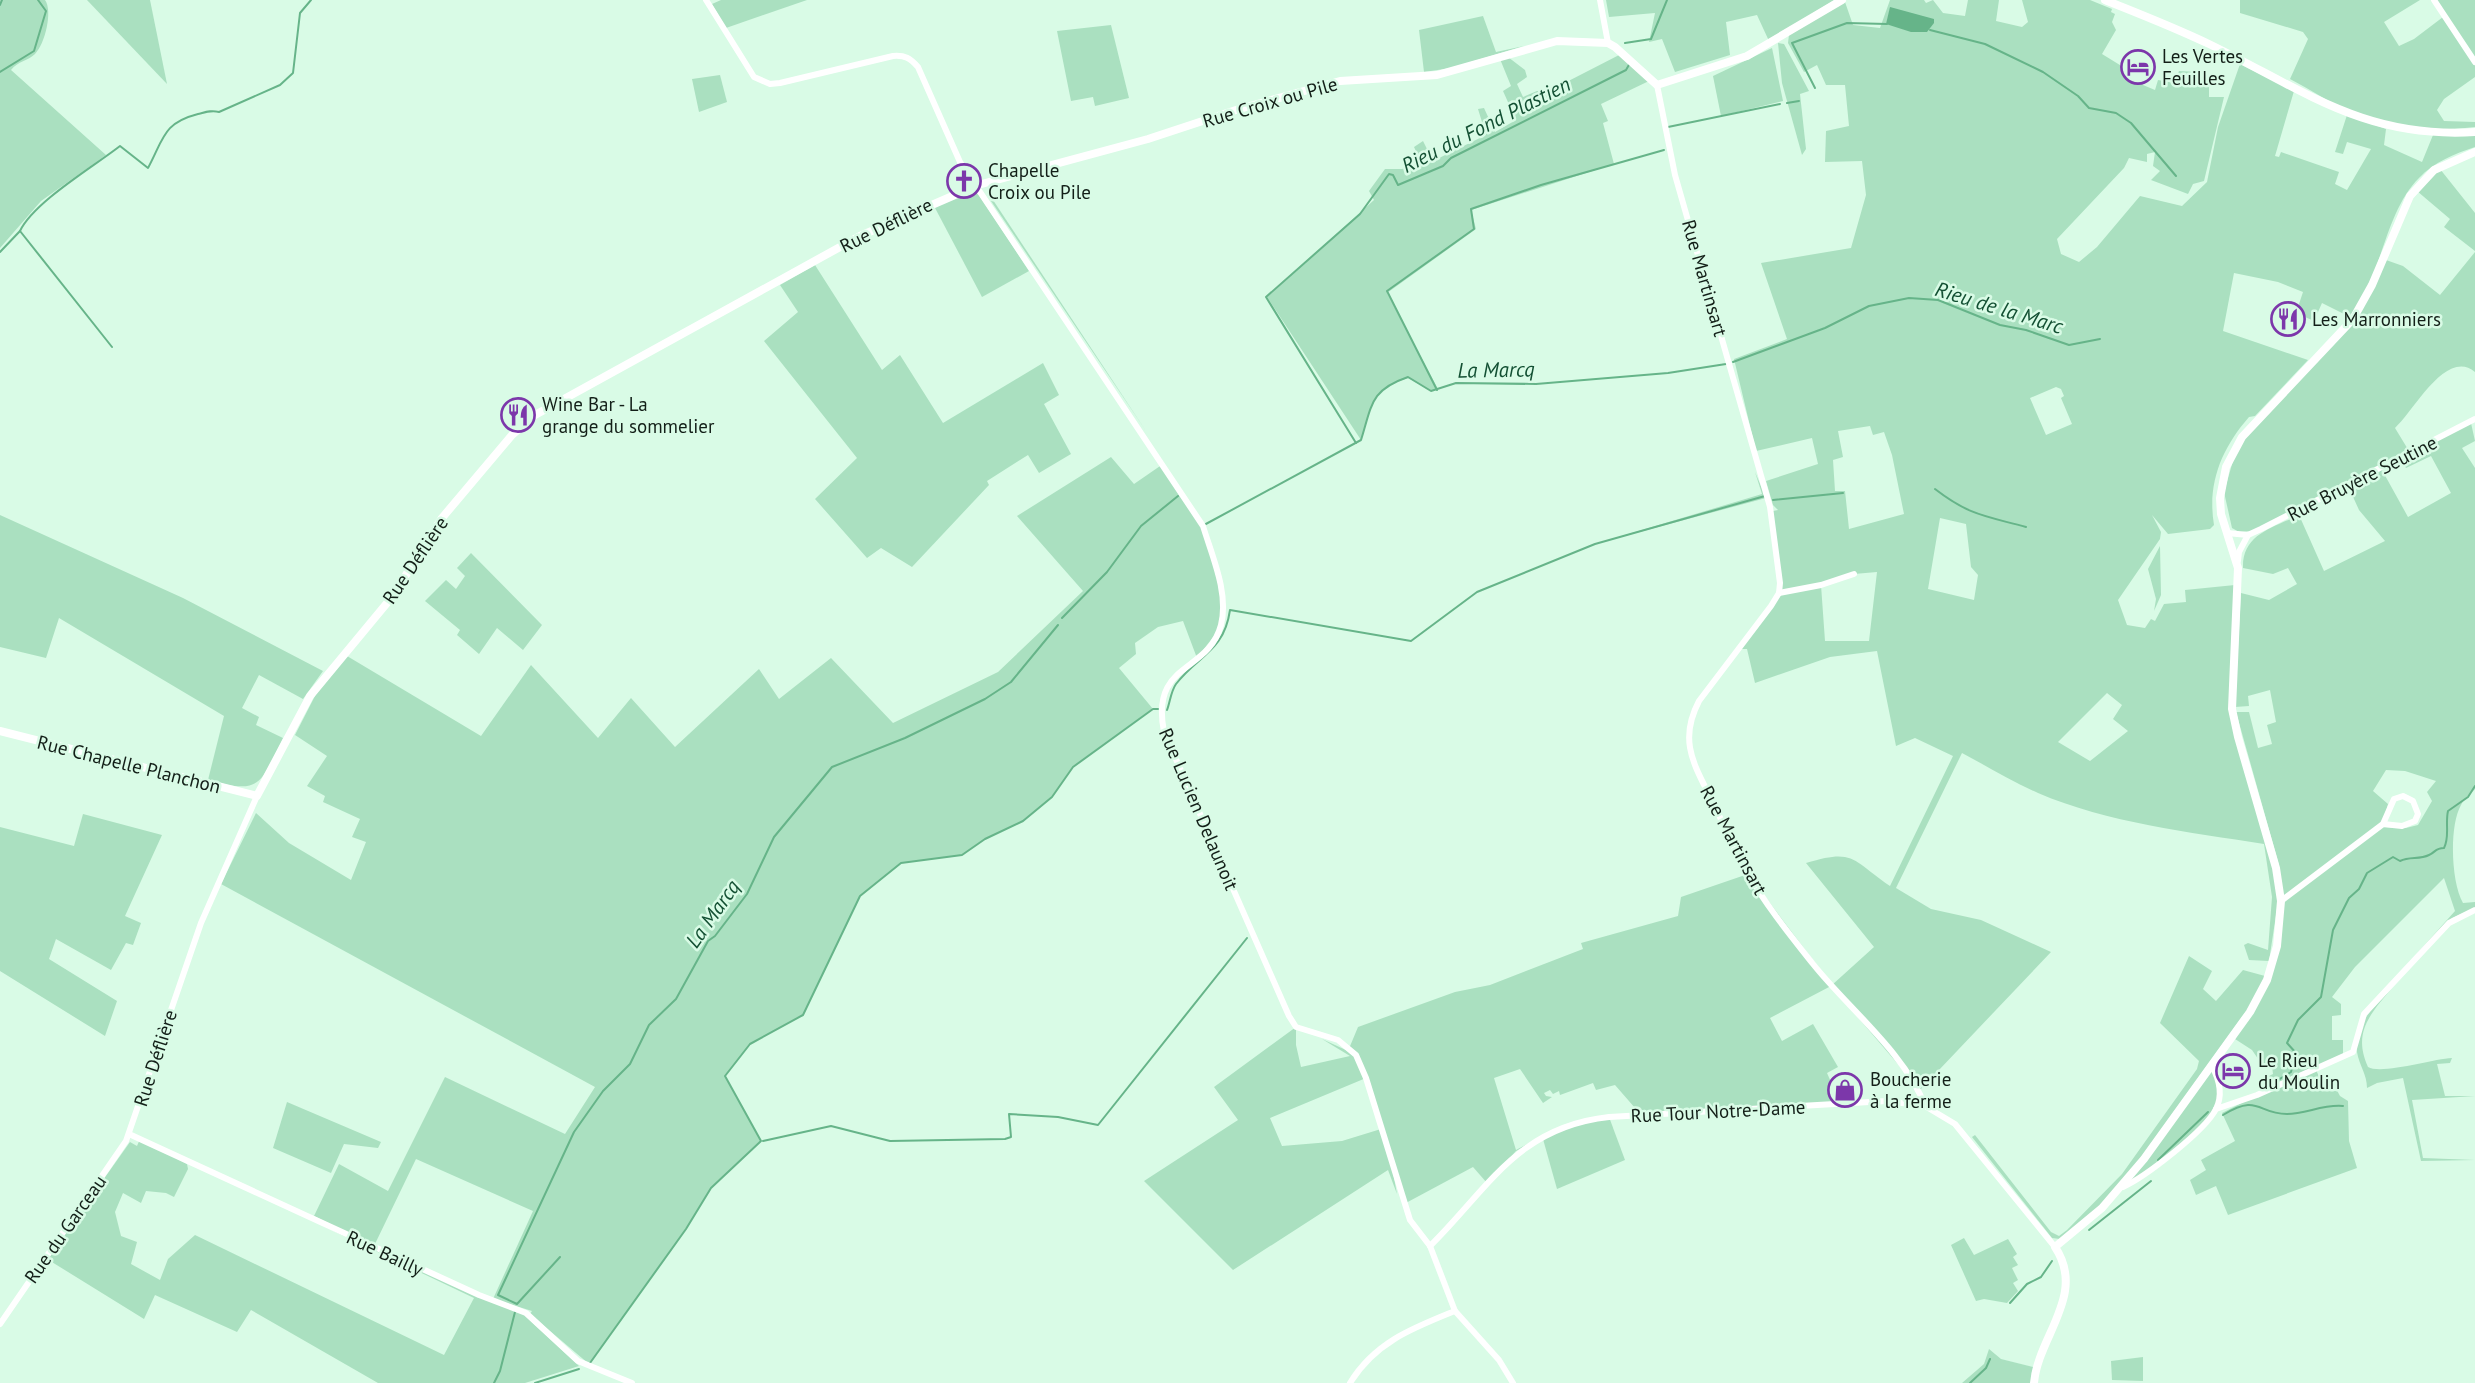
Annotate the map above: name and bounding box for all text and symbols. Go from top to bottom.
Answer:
place label: Les Vertes Feuilles [2162,44,2243,90]
hotel icon: Les Vertes Feuilles [2119,48,2157,86]
water label: Rieu du Fond Plastien [1397,70,1575,179]
street label: Rue Croix ou Pile [1200,71,1340,133]
place label: Chapelle Croix ou Pile [988,158,1091,204]
church icon: Chapelle Croix ou Pile [945,162,983,200]
street label: Rue Déflière [836,192,936,258]
street label: Rue Martinsart [1677,217,1733,340]
water label: Rieu de la Marc [1932,275,2068,340]
restaurant icon: Les Marronniers [2269,300,2307,338]
place label: Les Marronniers [2312,307,2441,331]
water label: La Marcq [1457,355,1535,384]
place label: Wine Bar - La grange du sommelier [542,392,715,438]
restaurant icon: Wine Bar - La grange du sommelier [499,396,537,434]
street label: Rue Bruyère Seutine [2283,430,2441,526]
street label: Rue Déflière [377,512,453,608]
street label: Rue Lucien Delaunoit [1154,724,1244,894]
street label: Rue Chapelle Planchon [35,730,223,798]
street label: Rue Martinsart [1695,781,1773,899]
water label: La Marcq [679,874,746,953]
street label: Rue Déflière [128,1007,182,1109]
place label: Le Rieu du Moulin [2258,1048,2340,1094]
hotel icon: Le Rieu du Moulin [2214,1052,2252,1090]
place label: Boucherie à la ferme [1870,1067,1952,1113]
shop icon: Boucherie à la ferme [1826,1071,1864,1109]
street label: Rue Tour Notre-Dame [1630,1094,1806,1128]
street label: Rue du Garceau [19,1170,111,1288]
street label: Rue Bailly [343,1225,427,1281]

